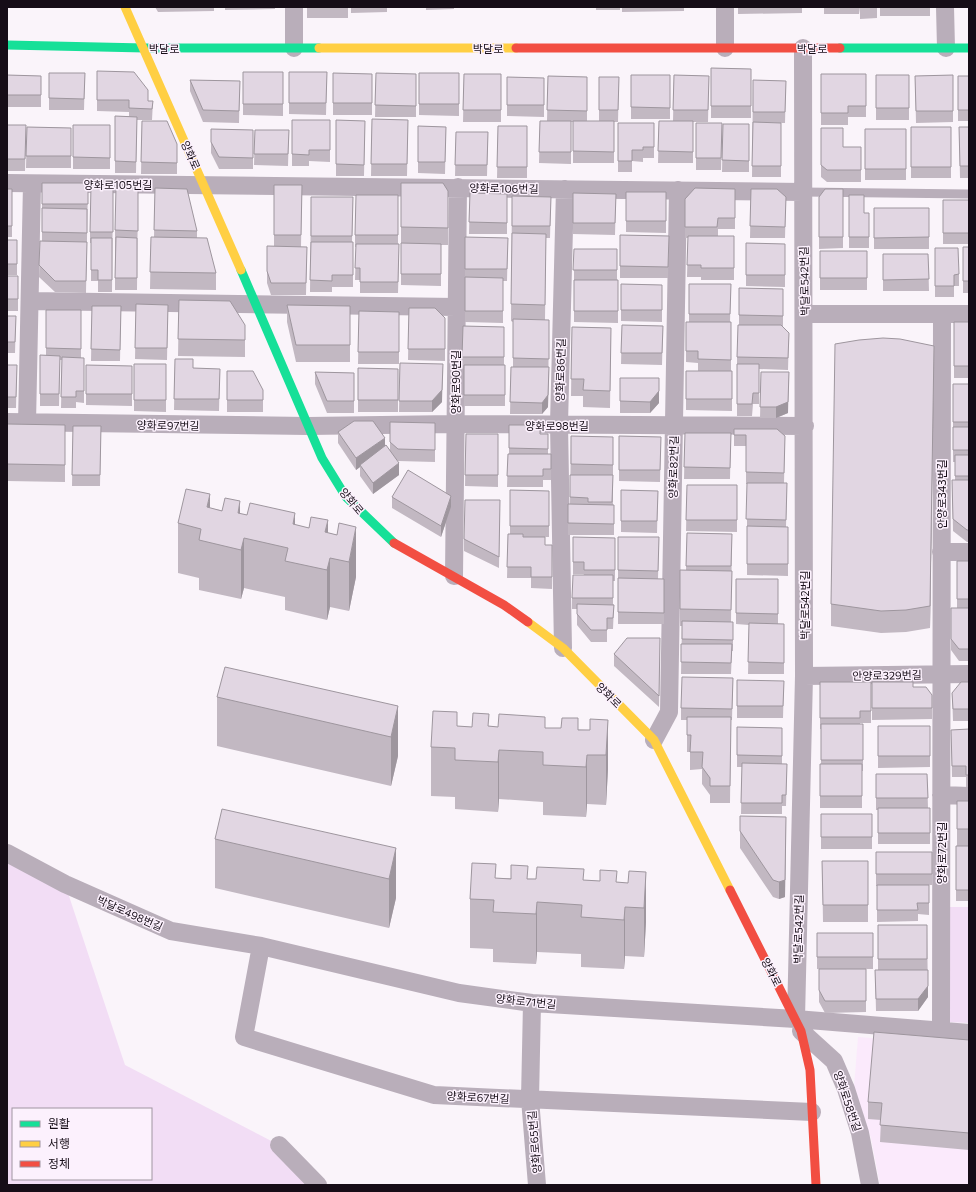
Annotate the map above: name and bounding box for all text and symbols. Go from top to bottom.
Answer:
street label: 박달로 [149,42,179,55]
street label: 박달로 [473,42,503,55]
street label: 박달로 [797,42,827,55]
street label: 양화로 [179,138,203,172]
street label: 양화로105번길 [84,178,152,191]
street label: 양화로106번길 [469,181,539,195]
street label: 박달로542번길 [797,246,811,316]
street label: 양화로86번길 [553,338,567,402]
street label: 양화로90번길 [449,350,462,414]
street label: 양화로97번길 [136,418,200,432]
street label: 양화로98번길 [525,419,589,432]
street label: 양화로82번길 [666,435,680,499]
street label: 안양로343번길 [935,459,948,529]
street label: 양화로 [337,485,367,517]
street label: 박달로542번길 [798,570,811,640]
street label: 안양로329번길 [852,668,922,682]
street label: 양화로 [594,680,624,710]
street label: 양화로72번길 [935,822,948,884]
street label: 박달로498번길 [95,893,165,933]
street label: 박달로542번길 [791,894,805,964]
street label: 양화로 [759,956,785,988]
street label: 양화로71번길 [495,991,557,1011]
street label: 양화로58번길 [831,1069,865,1133]
street label: 양화로67번길 [446,1089,510,1105]
legend [12,1108,152,1180]
street label: 양화로65번길 [525,1110,543,1174]
text: 원활 [48,1116,70,1130]
text: 서행 [48,1136,70,1150]
text: 정체 [48,1156,70,1170]

